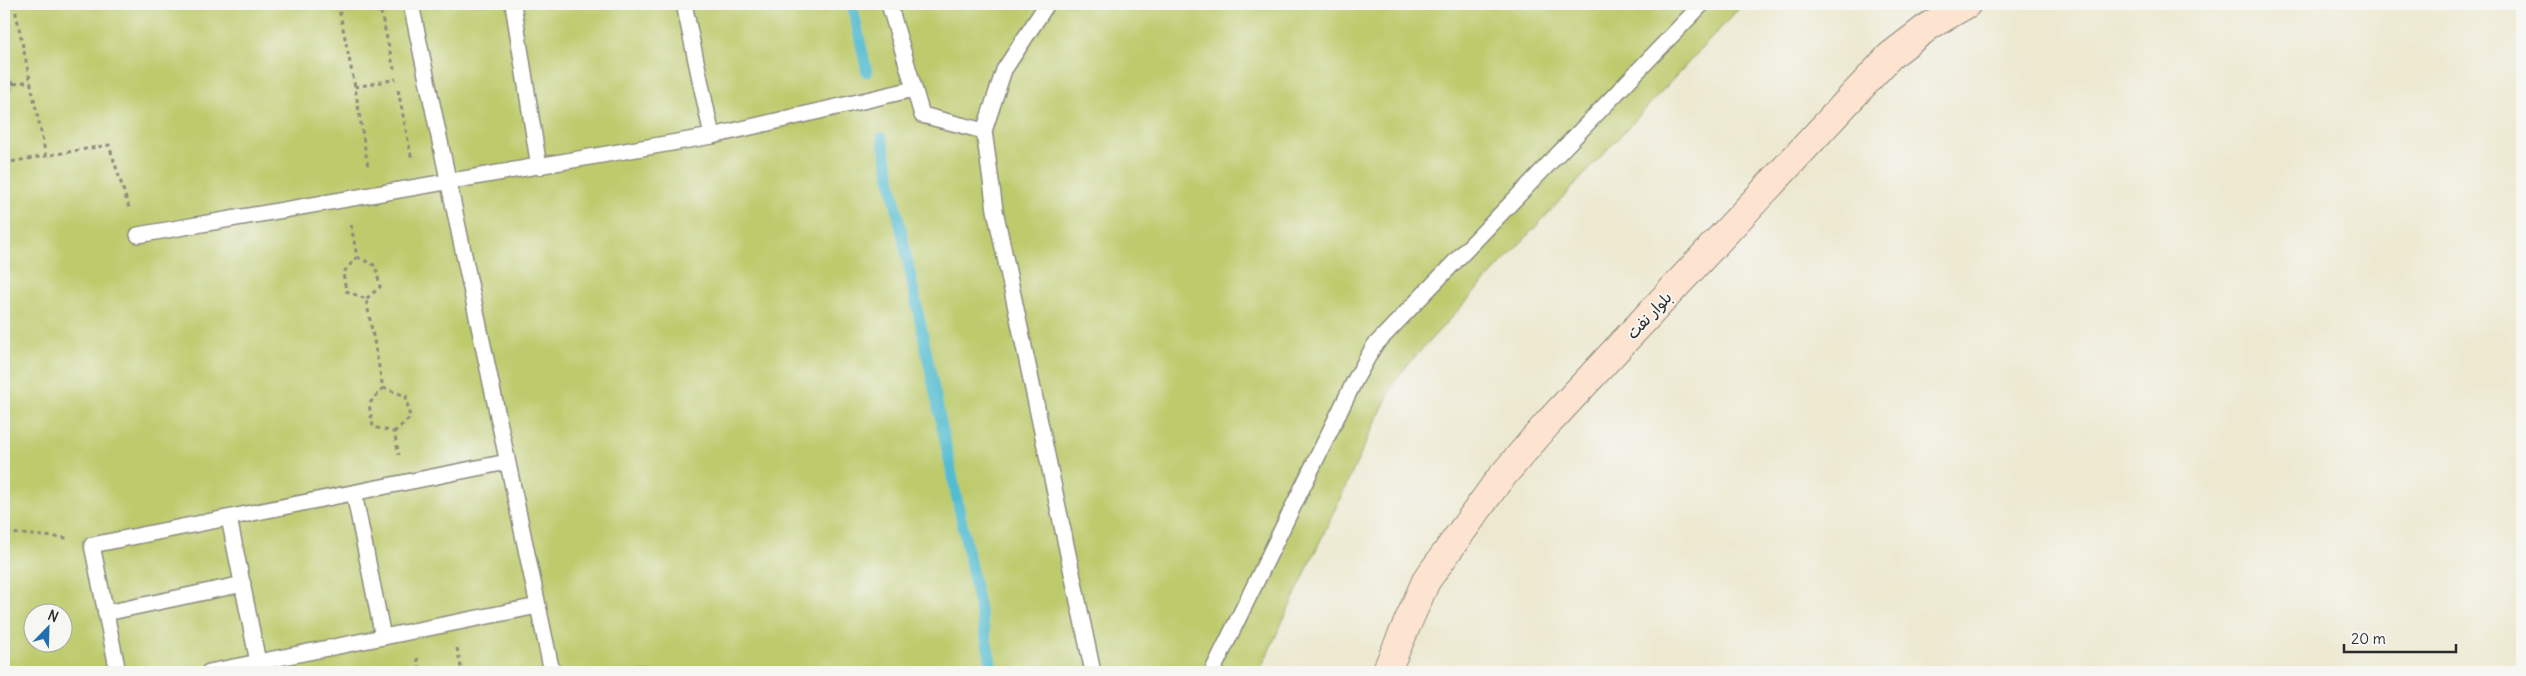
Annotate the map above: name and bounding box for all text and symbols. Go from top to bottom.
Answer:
street label: بلوار نفت [1622,287,1677,344]
north arrow [22,604,72,654]
text: N [45,606,61,626]
scale bar [2344,621,2456,653]
text: 20 m [2351,629,2386,648]

